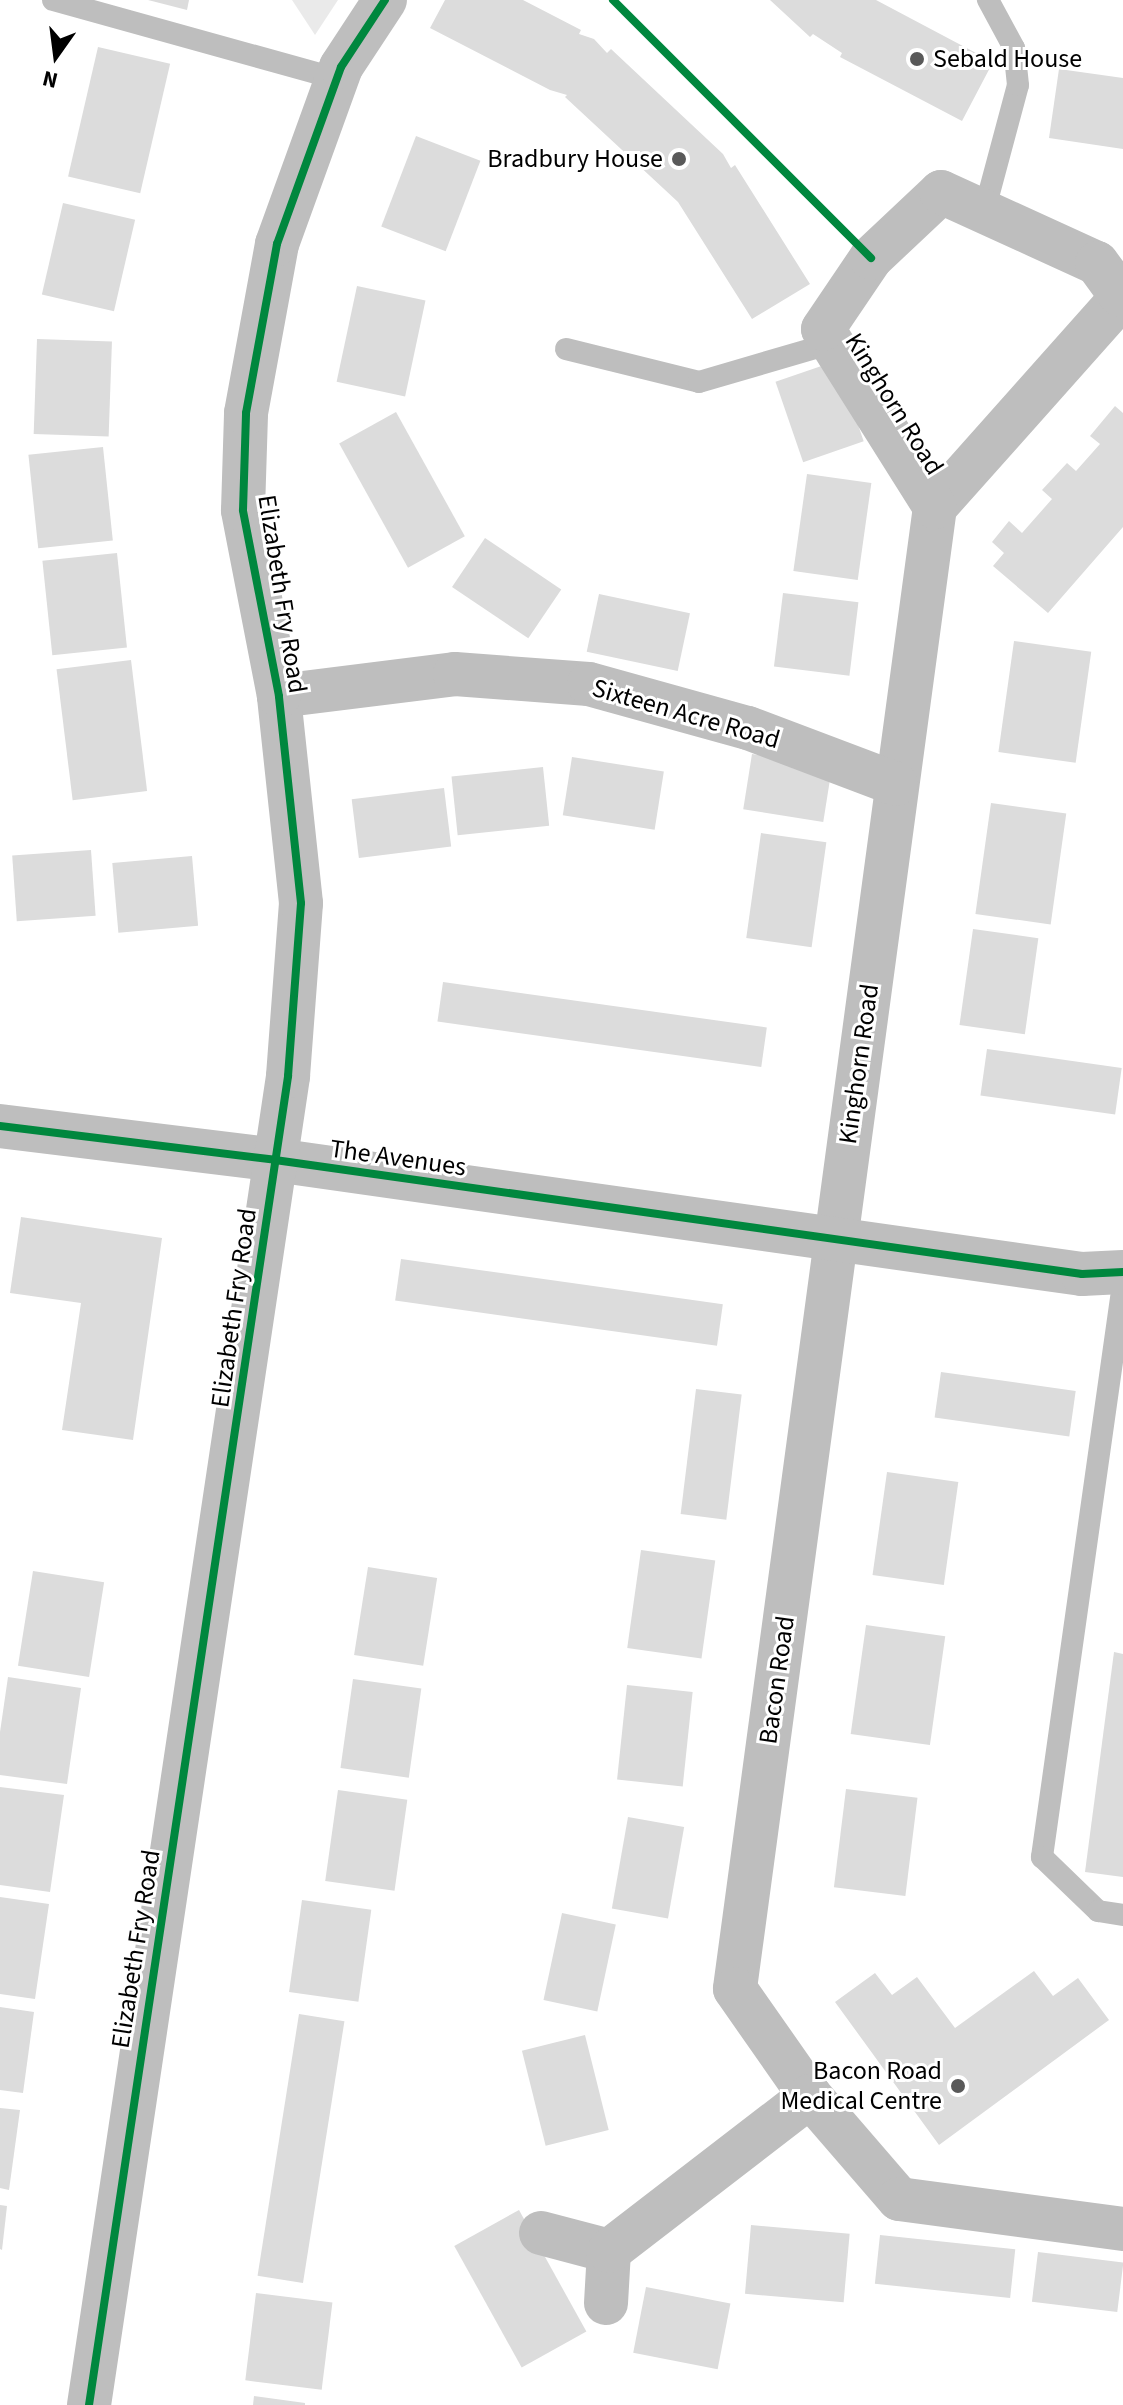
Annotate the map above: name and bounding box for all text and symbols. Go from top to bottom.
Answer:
north arrow [16,16,96,96]
place label: Sebald House [933,43,1082,75]
marker: Sebald House [908,50,926,68]
text: N [39,62,61,97]
place label: Bradbury House [487,143,663,175]
marker: Bradbury House [670,150,688,168]
street label: Kinghorn Road [838,327,950,481]
street label: Elizabeth Fry Road [251,493,313,695]
street label: Sixteen Acre Road [589,672,783,756]
street label: Kinghorn Road [832,982,886,1146]
street label: The Avenues [328,1133,468,1183]
street label: Elizabeth Fry Road [205,1207,263,1409]
street label: Bacon Road [753,1614,801,1746]
street label: Elizabeth Fry Road [105,1848,167,2050]
place label: Bacon Road Medical Centre [780,2055,942,2116]
marker: Bacon Road Medical Centre [949,2077,967,2095]

